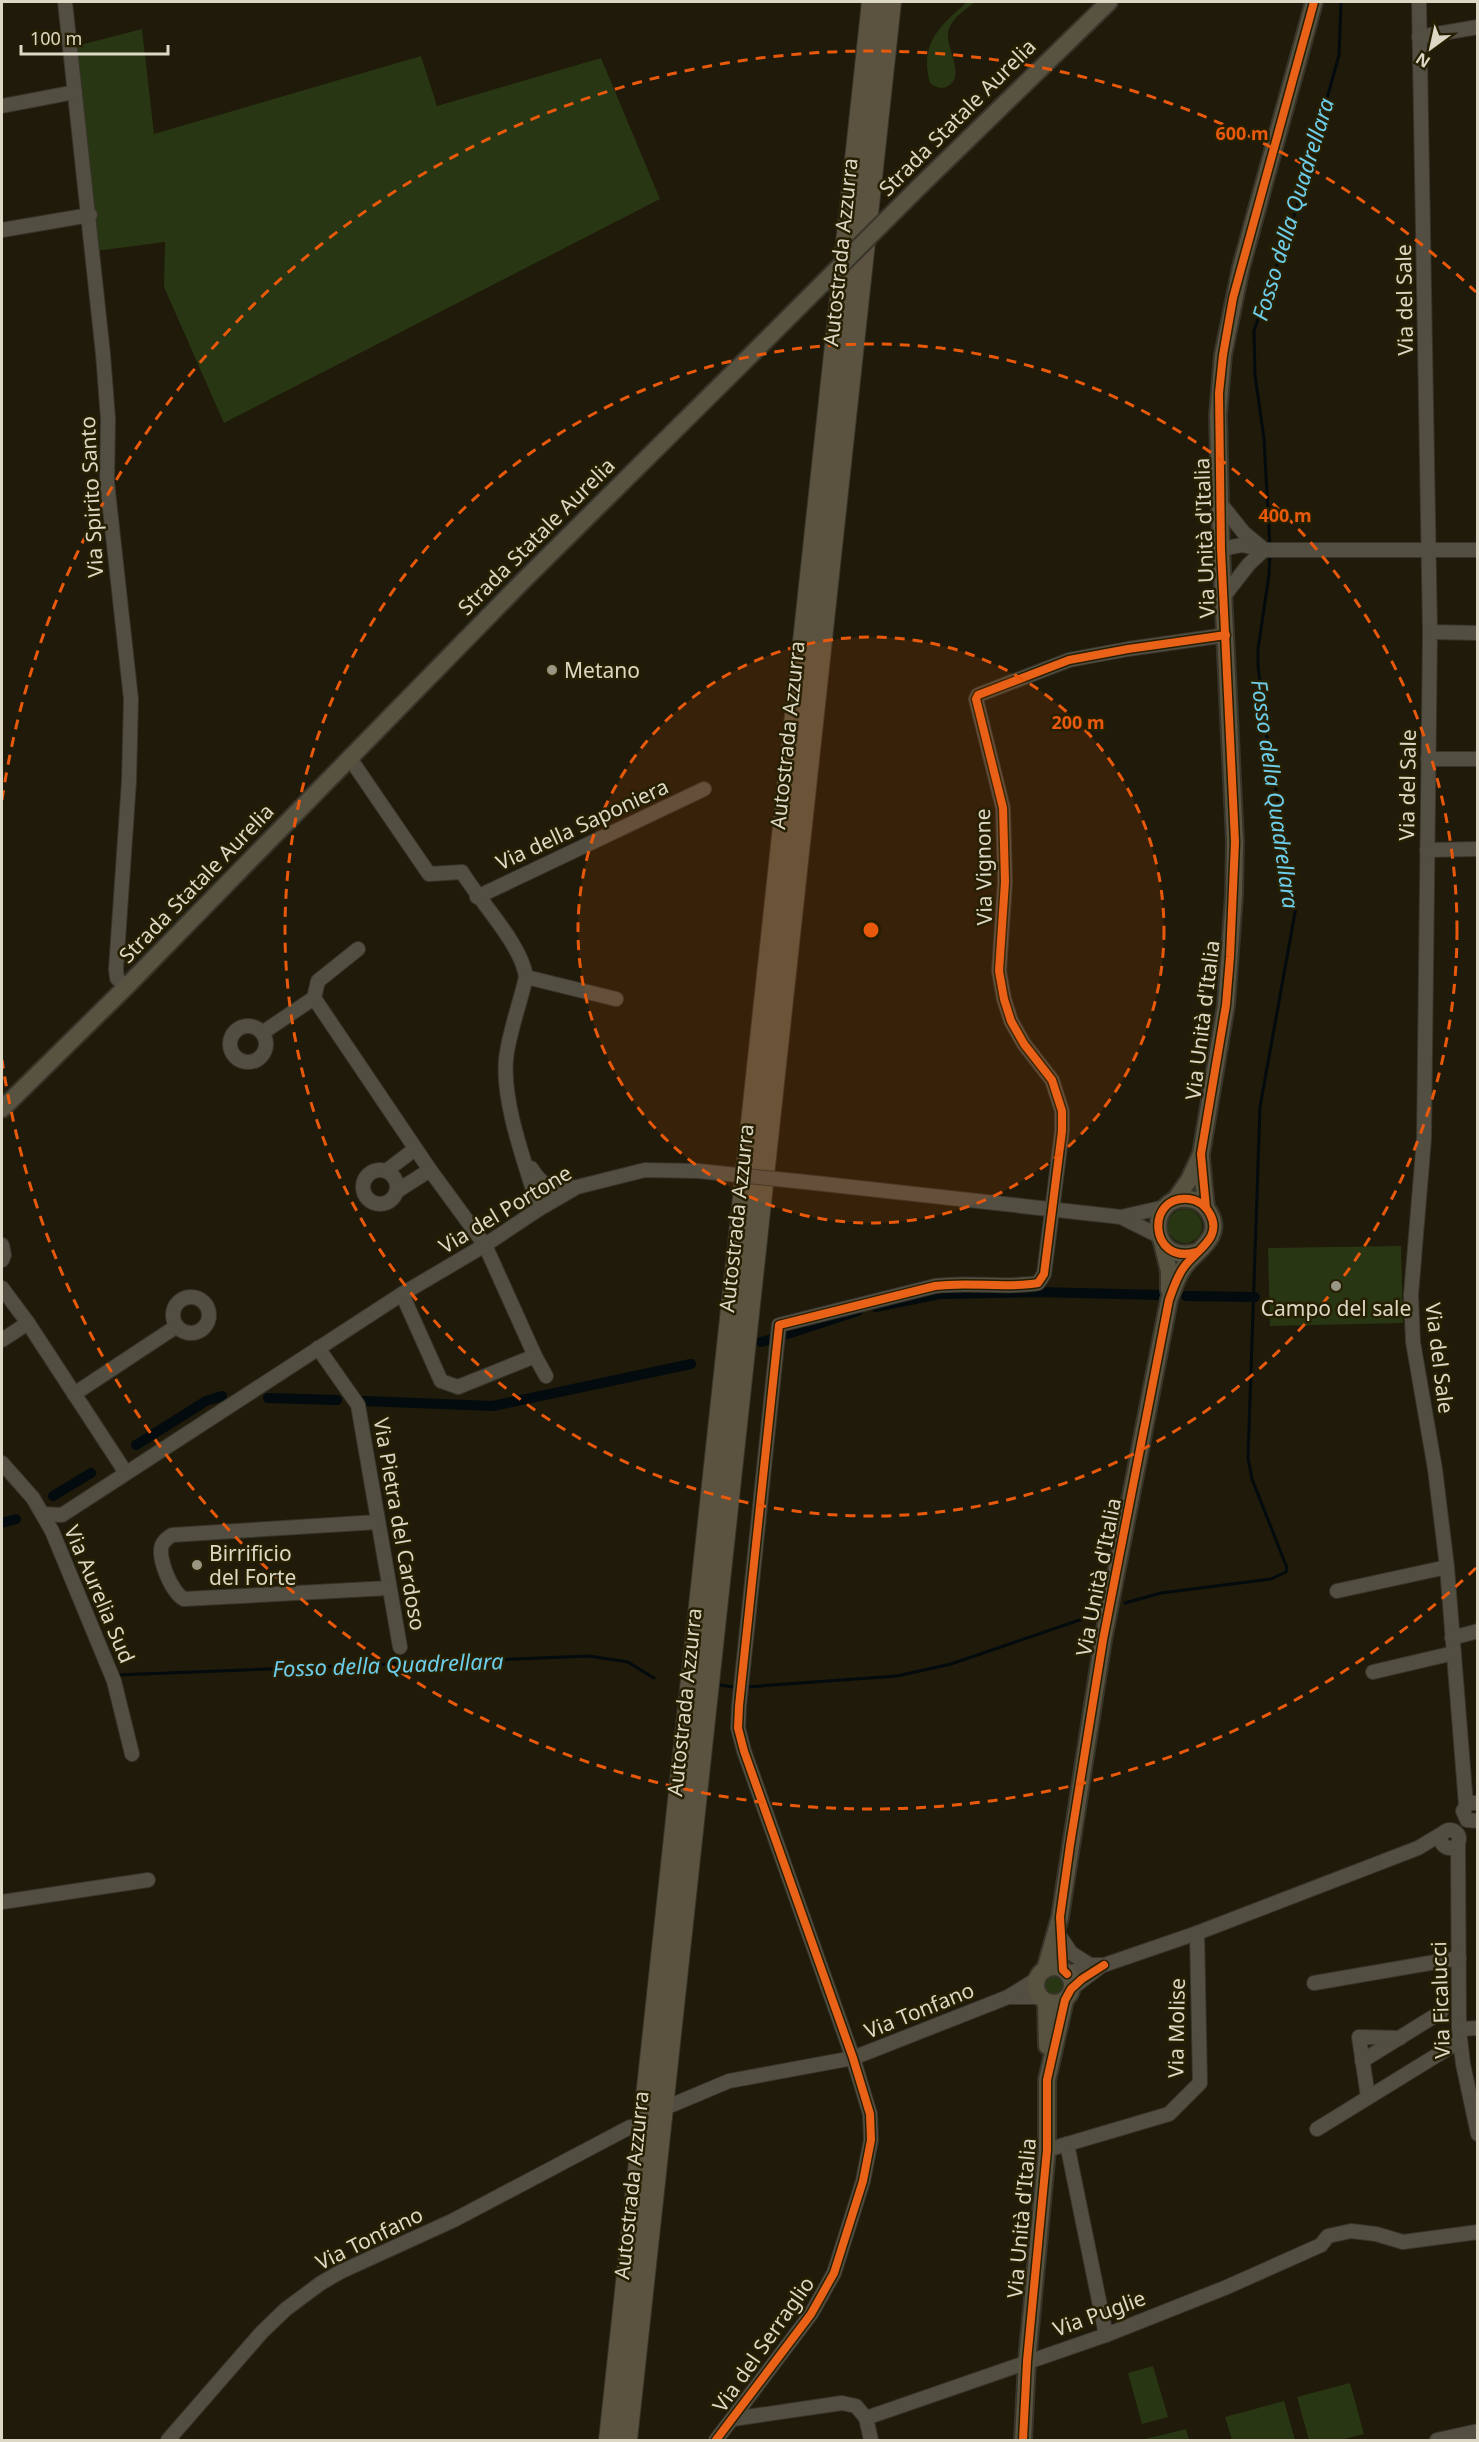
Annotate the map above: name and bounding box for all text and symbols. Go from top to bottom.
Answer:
scale bar [21,18,168,56]
north arrow [1401,18,1461,78]
text: 100 m [30,26,82,50]
street label: Strada Statale Aurelia [872,32,1042,202]
text: N [1411,48,1434,73]
water label: Fosso della Quadrellara [1244,94,1340,324]
text: 600 m [1215,121,1269,145]
street label: Autostrada Azzurra [816,156,864,348]
street label: Via del Sale [1389,244,1419,356]
street label: Via Spirito Santo [73,416,109,578]
street label: Strada Statale Aurelia [451,451,621,621]
street label: Via Unità d'Italia [1187,457,1221,619]
text: 400 m [1258,503,1312,527]
street label: Autostrada Azzurra [763,639,811,831]
place label: Metano [564,656,640,684]
marker: Metano [545,663,559,677]
water label: Fosso della Quadrellara [1245,677,1307,911]
text: 200 m [1051,710,1105,734]
street label: Via del Sale [1392,729,1422,841]
street label: Via della Saponiera [491,772,673,876]
street label: Strada Statale Aurelia [113,797,279,969]
street label: Via Vignone [968,808,998,926]
centre of rings [861,920,881,940]
street label: Via Unità d'Italia [1178,939,1226,1101]
street label: Autostrada Azzurra [712,1122,760,1314]
street label: Via del Portone [433,1158,577,1260]
marker: Campo del sale [1329,1279,1343,1293]
place label: Campo del sale [1261,1294,1411,1322]
street label: Via del Sale [1419,1301,1461,1415]
street label: Via Pietra del Cardoso [367,1415,433,1633]
street label: Via Unità d'Italia [1069,1496,1127,1658]
street label: Via Aurelia Sud [58,1521,142,1667]
place label: Birrificio del Forte [209,1539,296,1591]
marker: Birrificio del Forte [190,1558,204,1572]
street label: Autostrada Azzurra [660,1606,708,1798]
water label: Fosso della Quadrellara [272,1645,504,1683]
street label: Via Ficalucci [1424,1941,1456,2059]
street label: Via Tonfano [860,1975,978,2045]
street label: Via Molise [1161,1978,1191,2078]
street label: Autostrada Azzurra [607,2089,655,2281]
street label: Via Unità d'Italia [1000,2137,1042,2299]
street label: Via Tonfano [311,2200,427,2276]
street label: Via del Serraglio [706,2271,820,2417]
street label: Via Puglie [1049,2283,1149,2343]

